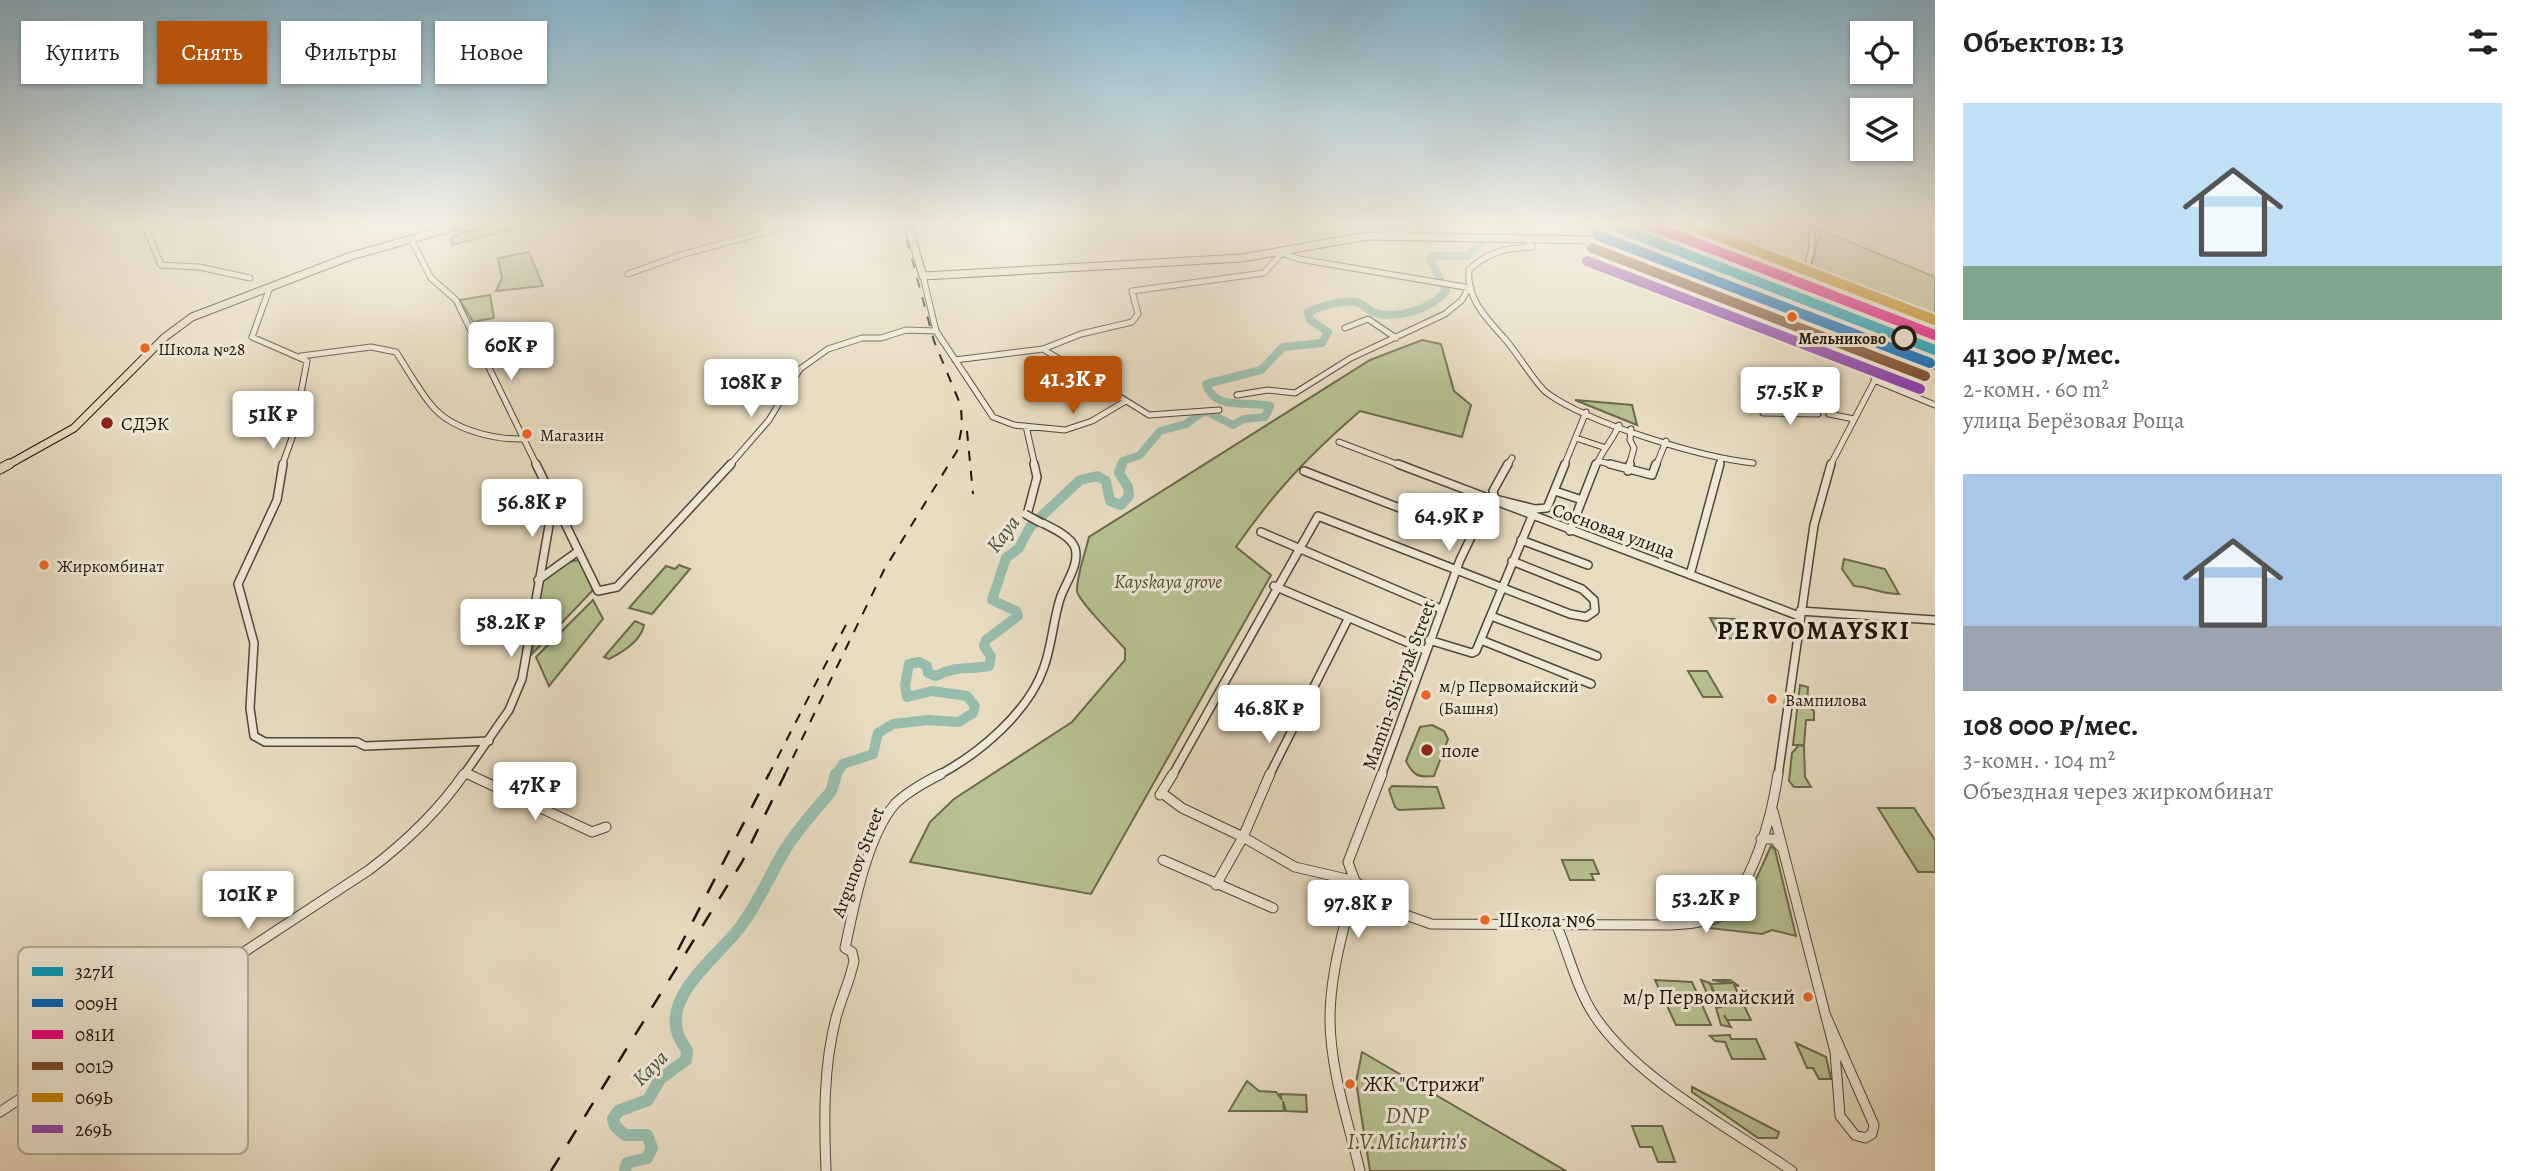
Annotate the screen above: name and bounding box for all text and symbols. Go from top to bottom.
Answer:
chip: Купить [21,21,143,84]
chip: Снять [157,21,267,84]
chip: Фильтры [281,21,421,84]
chip: Новое [435,21,547,84]
map controls [1850,21,1913,161]
button: locate [1850,21,1913,84]
text: Объектов: 13 [1963,22,2124,62]
icon: filters [2464,23,2502,61]
button: layers [1850,98,1913,161]
icon: home [2170,149,2296,275]
unlabelled marker [1785,310,1799,324]
pin: 60K ₽ [462,322,560,382]
marker: Мельниково [1892,326,1916,350]
place label: Мельниково [1799,328,1886,350]
text: 60K ₽ [484,329,538,360]
text: 41 300 ₽/мес. [1963,334,2121,374]
place label: Школа №28 [158,338,245,361]
marker: Школа №28 [138,341,152,355]
pin: 41.3K ₽ [1008,356,1138,416]
pin: 108K ₽ [694,360,808,419]
text: 41.3K ₽ [1040,363,1106,394]
text: 108K ₽ [720,366,782,397]
pin: 57.5K ₽ [1725,368,1855,427]
text: 57.5K ₽ [1757,374,1823,405]
text: 2-комн. · 60 m² [1963,374,2109,405]
pin: 51K ₽ [224,392,322,451]
text: 51K ₽ [249,398,297,429]
text: улица Берёзовая Роща [1963,405,2185,436]
place label: СДЭК [121,411,169,437]
marker: СДЭК [99,415,115,431]
place label: Магазин [540,424,604,447]
marker: Магазин [520,427,534,441]
pin: 56.8K ₽ [467,480,597,539]
text: 56.8K ₽ [498,486,566,517]
pin: 64.9K ₽ [1384,494,1514,553]
street label: Сосновая улица [1548,497,1679,565]
text: 64.9K ₽ [1414,500,1484,531]
water label: Kaya [980,509,1026,558]
icon: home [2170,520,2296,646]
place label: Жиркомбинат [57,555,165,578]
marker: Жиркомбинат [37,558,51,572]
park label: Kayskaya grove [1114,569,1222,595]
street label: Mamin-Sibiryak Street [1356,597,1442,774]
pin: 58.2K ₽ [446,600,576,659]
text: 58.2K ₽ [476,606,546,637]
district label: PERVOMAYSKI [1717,613,1911,648]
place label: м/р Первомайский (Башня) [1439,675,1579,720]
pin: 46.8K ₽ [1204,686,1334,745]
marker: м/р Первомайский (Башня) [1419,688,1433,702]
place label: Вампилова [1785,689,1867,712]
text: 46.8K ₽ [1234,692,1304,723]
marker: Вампилова [1765,692,1779,706]
text: 108 000 ₽/мес. [1963,705,2139,745]
place label: поле [1441,738,1480,764]
marker: поле [1419,742,1435,758]
text: 3-комн. · 104 m² [1963,745,2115,776]
pin: 47K ₽ [486,762,584,822]
text: 47K ₽ [509,769,561,800]
text: Объездная через жиркомбинат [1963,776,2273,807]
street label: Argunov Street [825,803,891,922]
pin: 101K ₽ [191,872,305,931]
pin: 53.2K ₽ [1641,876,1771,935]
text: 101K ₽ [219,878,277,909]
pin: 97.8K ₽ [1293,880,1423,940]
text: 53.2K ₽ [1672,882,1740,913]
text: 97.8K ₽ [1324,887,1392,918]
place label: Школа №6 [1498,906,1596,934]
marker: Школа №6 [1478,913,1492,927]
legend [18,947,248,1154]
text: 327И [75,959,114,985]
place label: м/р Первомайский [1622,983,1795,1011]
marker: м/р Первомайский [1801,990,1815,1004]
text: 009Н [75,991,118,1017]
text: 081И [75,1022,115,1048]
water label: Kaya [626,1044,674,1092]
text: 001Э [75,1054,113,1080]
place label: ЖК "Стрижи" [1363,1070,1485,1098]
marker: ЖК "Стрижи" [1343,1077,1357,1091]
text: 069Ь [75,1085,113,1111]
park label: DNP I.V.Michurin's [1347,1100,1467,1157]
text: 269Ь [75,1117,112,1143]

